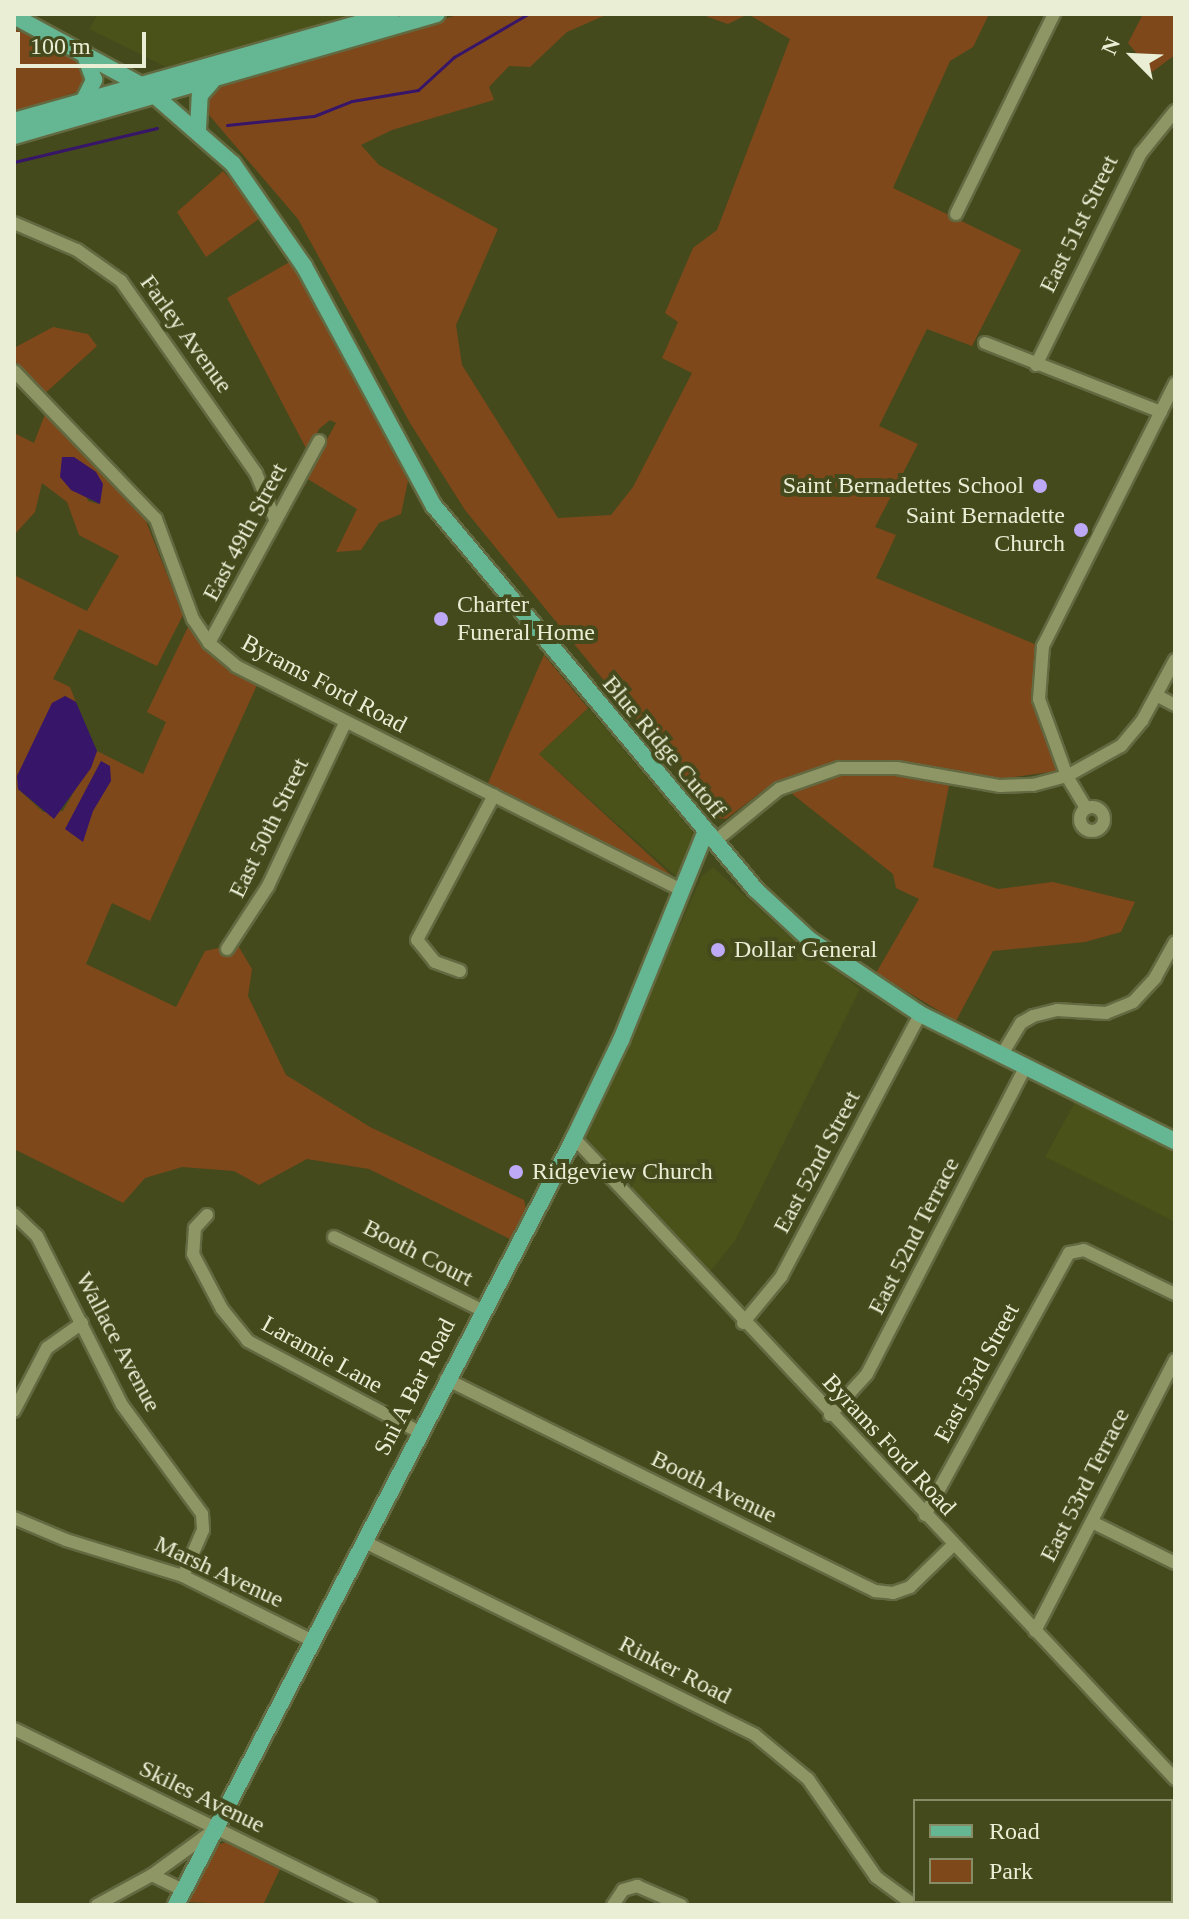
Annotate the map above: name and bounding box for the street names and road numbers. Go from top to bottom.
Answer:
street label: East 51st Street [1033,151,1125,297]
street label: Farley Avenue [133,269,239,399]
street label: East 49th Street [197,458,293,606]
street label: Byrams Ford Road [237,628,411,740]
street label: Blue Ridge Cutoff [596,670,732,824]
street label: East 50th Street [223,753,315,903]
street label: East 52nd Street [767,1086,867,1238]
street label: East 52nd Terrace [862,1152,966,1320]
street label: Booth Court [358,1213,478,1293]
street label: Wallace Avenue [69,1267,167,1417]
street label: East 53rd Street [928,1299,1026,1447]
street label: Laramie Lane [256,1310,388,1400]
street label: Sni A Bar Road [368,1312,462,1462]
street label: Byrams Ford Road [816,1368,962,1522]
street label: East 53rd Terrace [1034,1403,1136,1567]
street label: Booth Avenue [646,1444,782,1530]
street label: Marsh Avenue [149,1529,289,1615]
street label: Rinker Road [614,1629,736,1711]
street label: Skiles Avenue [134,1754,270,1840]

